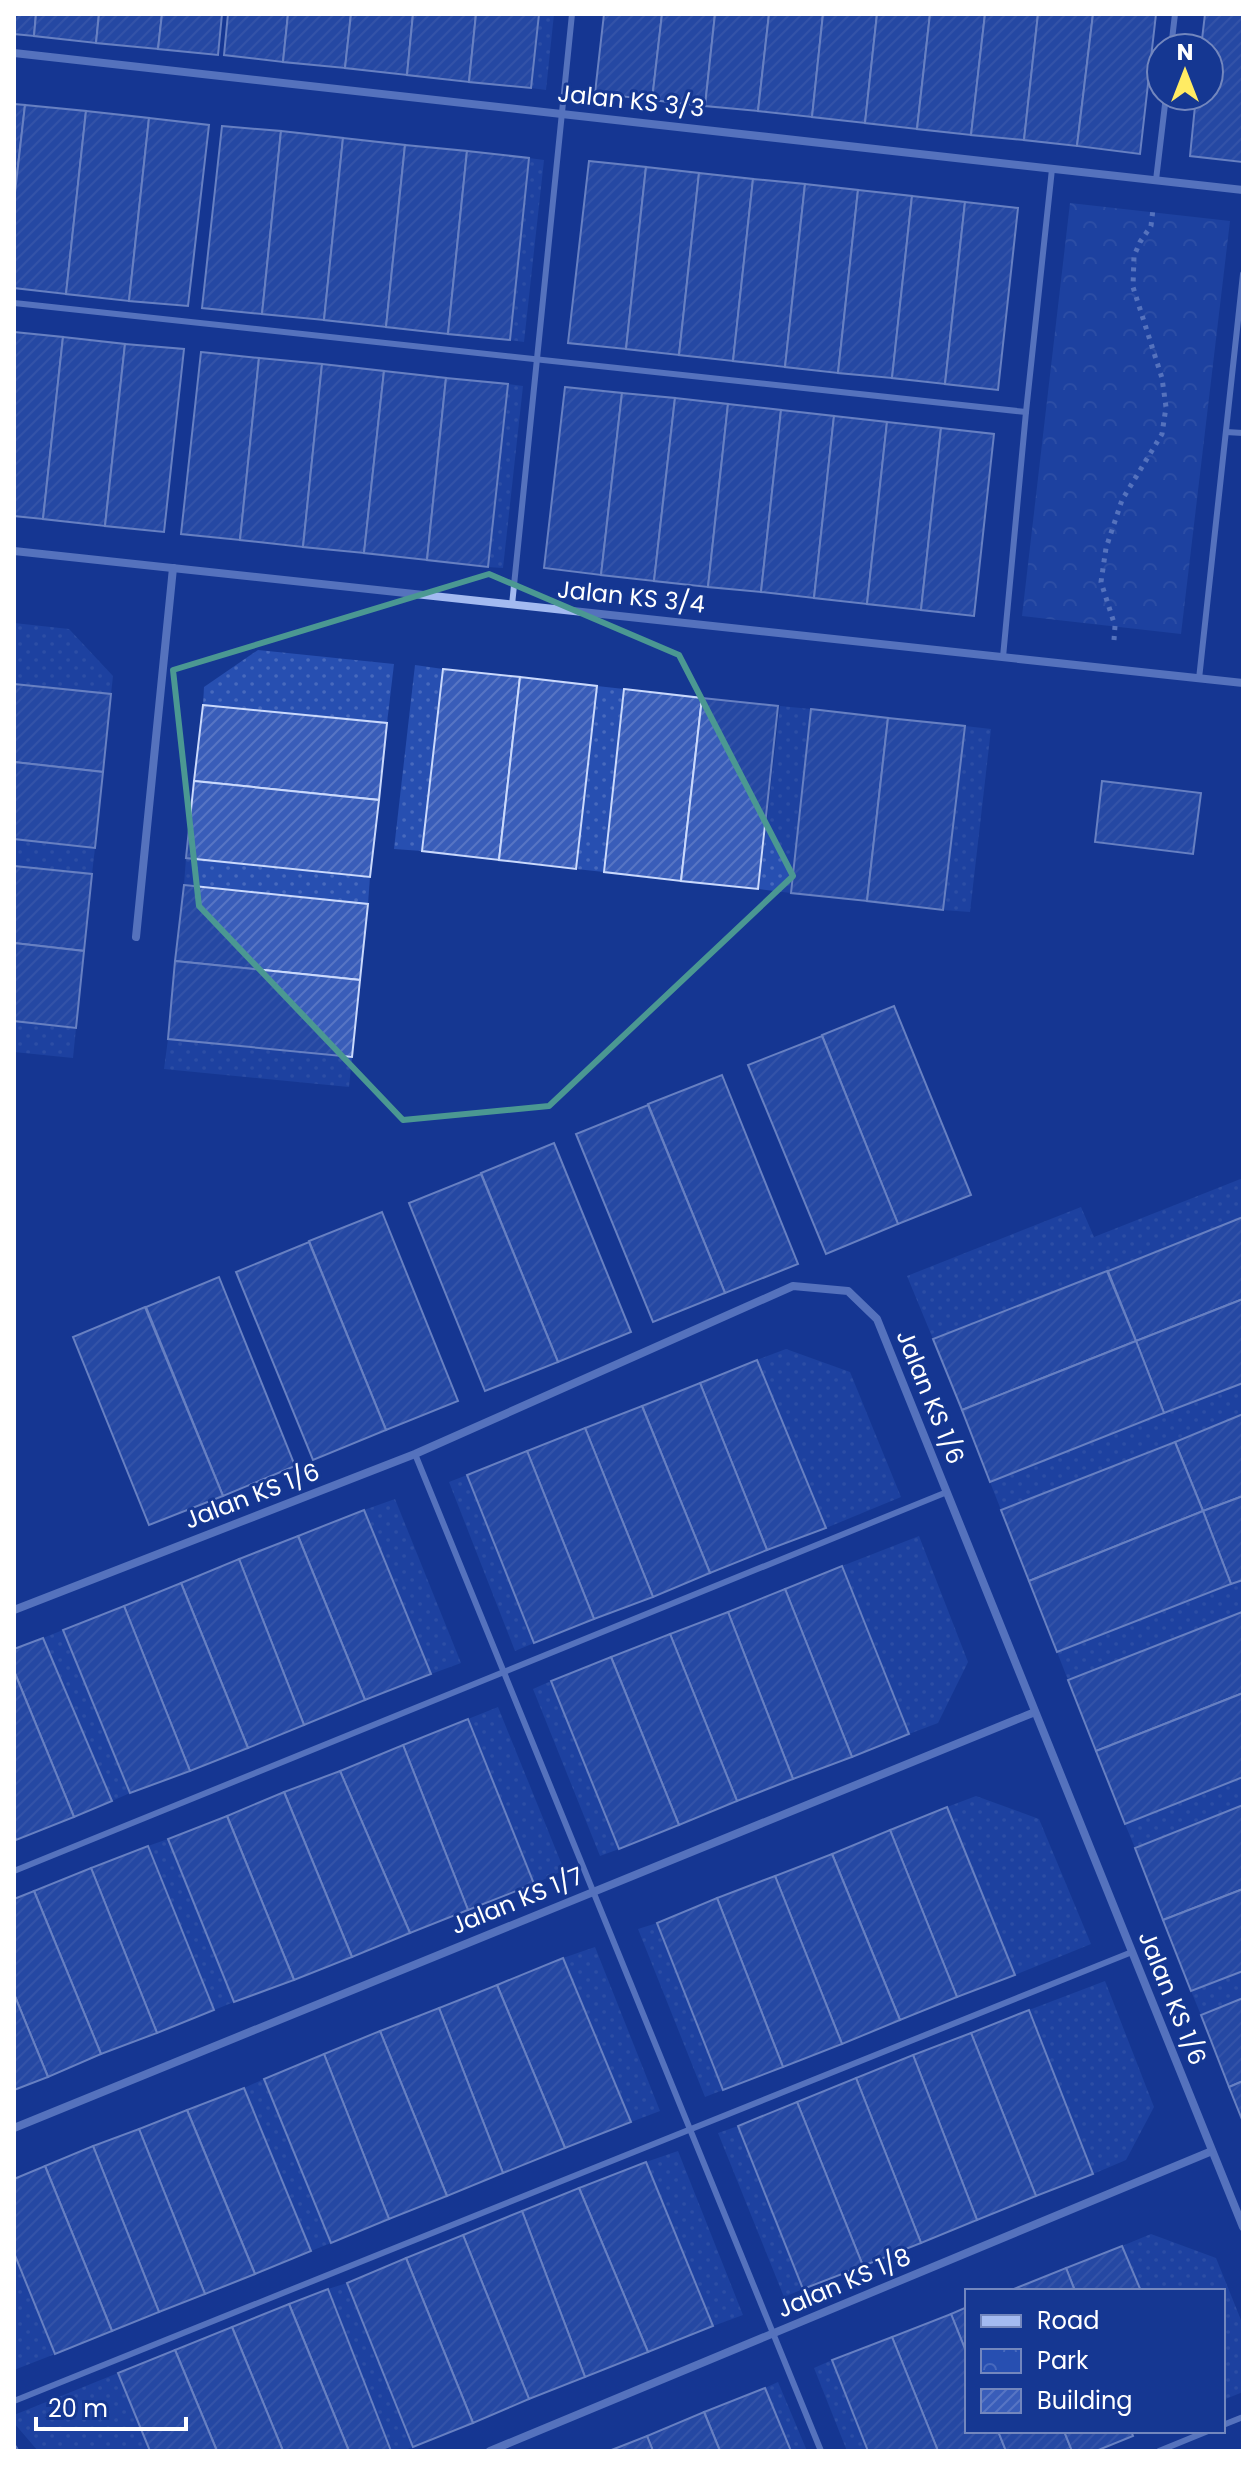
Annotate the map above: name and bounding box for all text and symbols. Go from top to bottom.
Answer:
north arrow [1145,32,1225,112]
text: N [1177,37,1193,68]
street label: Jalan KS 3/3 [556,76,706,125]
street label: Jalan KS 3/4 [556,572,707,621]
street label: Jalan KS 1/6 [889,1325,972,1469]
street label: Jalan KS 1/6 [180,1455,324,1536]
street label: Jalan KS 1/7 [446,1859,588,1942]
street label: Jalan KS 1/6 [1131,1926,1214,2070]
street label: Jalan KS 1/8 [772,2240,916,2325]
legend [965,2289,1225,2433]
text: Road [1037,2304,1099,2337]
text: Park [1037,2344,1089,2377]
scale bar [36,2381,186,2431]
text: Building [1037,2384,1133,2417]
text: 20 m [48,2392,108,2425]

